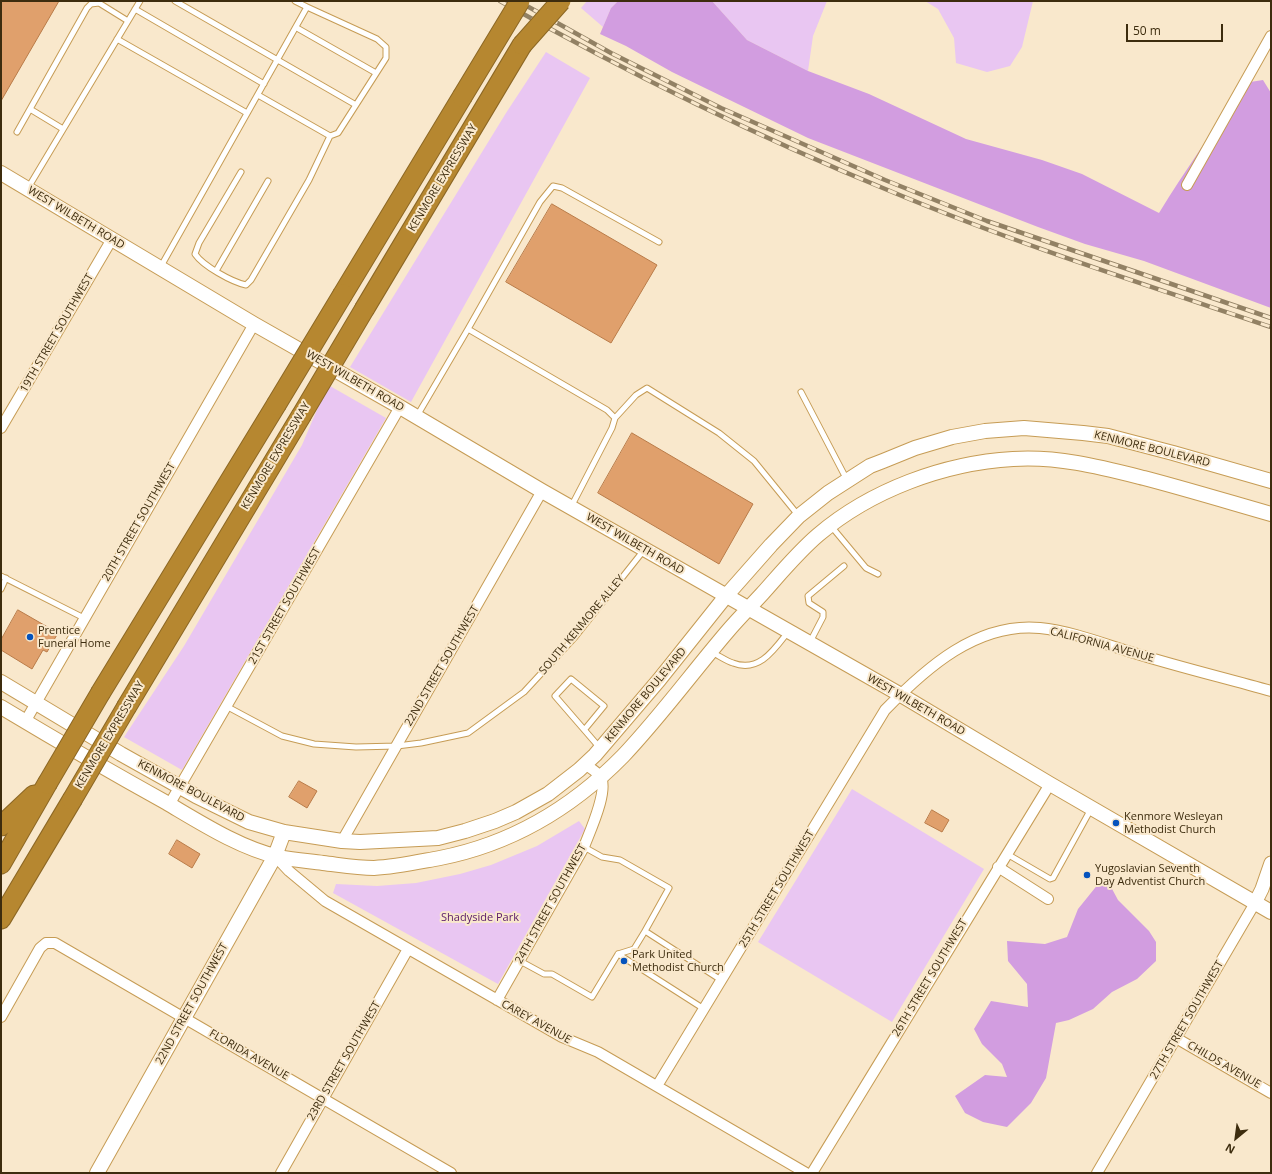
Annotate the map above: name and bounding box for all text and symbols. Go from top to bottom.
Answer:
scale bar [1128,16,1225,42]
text: 50 m [1133,22,1161,39]
street label: KENMORE EXPRESSWAY [406,122,480,234]
street label: WEST WILBETH ROAD [25,184,127,252]
street label: 19TH STREET SOUTHWEST [18,271,96,395]
street label: WEST WILBETH ROAD [304,348,406,414]
street label: KENMORE EXPRESSWAY [239,400,313,512]
street label: KENMORE BOULEVARD [1093,428,1211,470]
street label: 20TH STREET SOUTHWEST [100,460,178,584]
street label: WEST WILBETH ROAD [584,511,686,577]
street label: 21ST STREET SOUTHWEST [246,545,324,667]
street label: SOUTH KENMORE ALLEY [537,573,627,677]
street label: 22ND STREET SOUTHWEST [402,603,482,729]
place label: Prentice Funeral Home [38,624,111,650]
street label: CALIFORNIA AVENUE [1049,625,1155,665]
marker: Prentice Funeral Home [25,632,35,642]
street label: KENMORE BOULEVARD [603,645,689,745]
street label: WEST WILBETH ROAD [865,672,967,738]
street label: KENMORE EXPRESSWAY [73,679,147,791]
street label: KENMORE BOULEVARD [135,757,247,825]
place label: Kenmore Wesleyan Methodist Church [1124,810,1223,836]
marker: Kenmore Wesleyan Methodist Church [1111,818,1121,828]
street label: 25TH STREET SOUTHWEST [737,828,817,950]
street label: 24TH STREET SOUTHWEST [513,842,589,966]
place label: Yugoslavian Seventh Day Adventist Church [1095,862,1205,888]
marker: Yugoslavian Seventh Day Adventist Church [1082,870,1092,880]
park label: Shadyside Park [441,911,519,925]
street label: 26TH STREET SOUTHWEST [890,917,970,1039]
street label: 22ND STREET SOUTHWEST [153,941,231,1067]
place label: Park United Methodist Church [632,948,724,974]
marker: Park United Methodist Church [619,956,629,966]
street label: 27TH STREET SOUTHWEST [1148,958,1226,1082]
street label: CAREY AVENUE [499,997,573,1047]
street label: 23RD STREET SOUTHWEST [304,999,384,1123]
street label: FLORIDA AVENUE [207,1027,291,1083]
street label: CHILDS AVENUE [1185,1039,1263,1091]
north arrow [1216,1118,1256,1158]
text: N [1222,1140,1237,1158]

